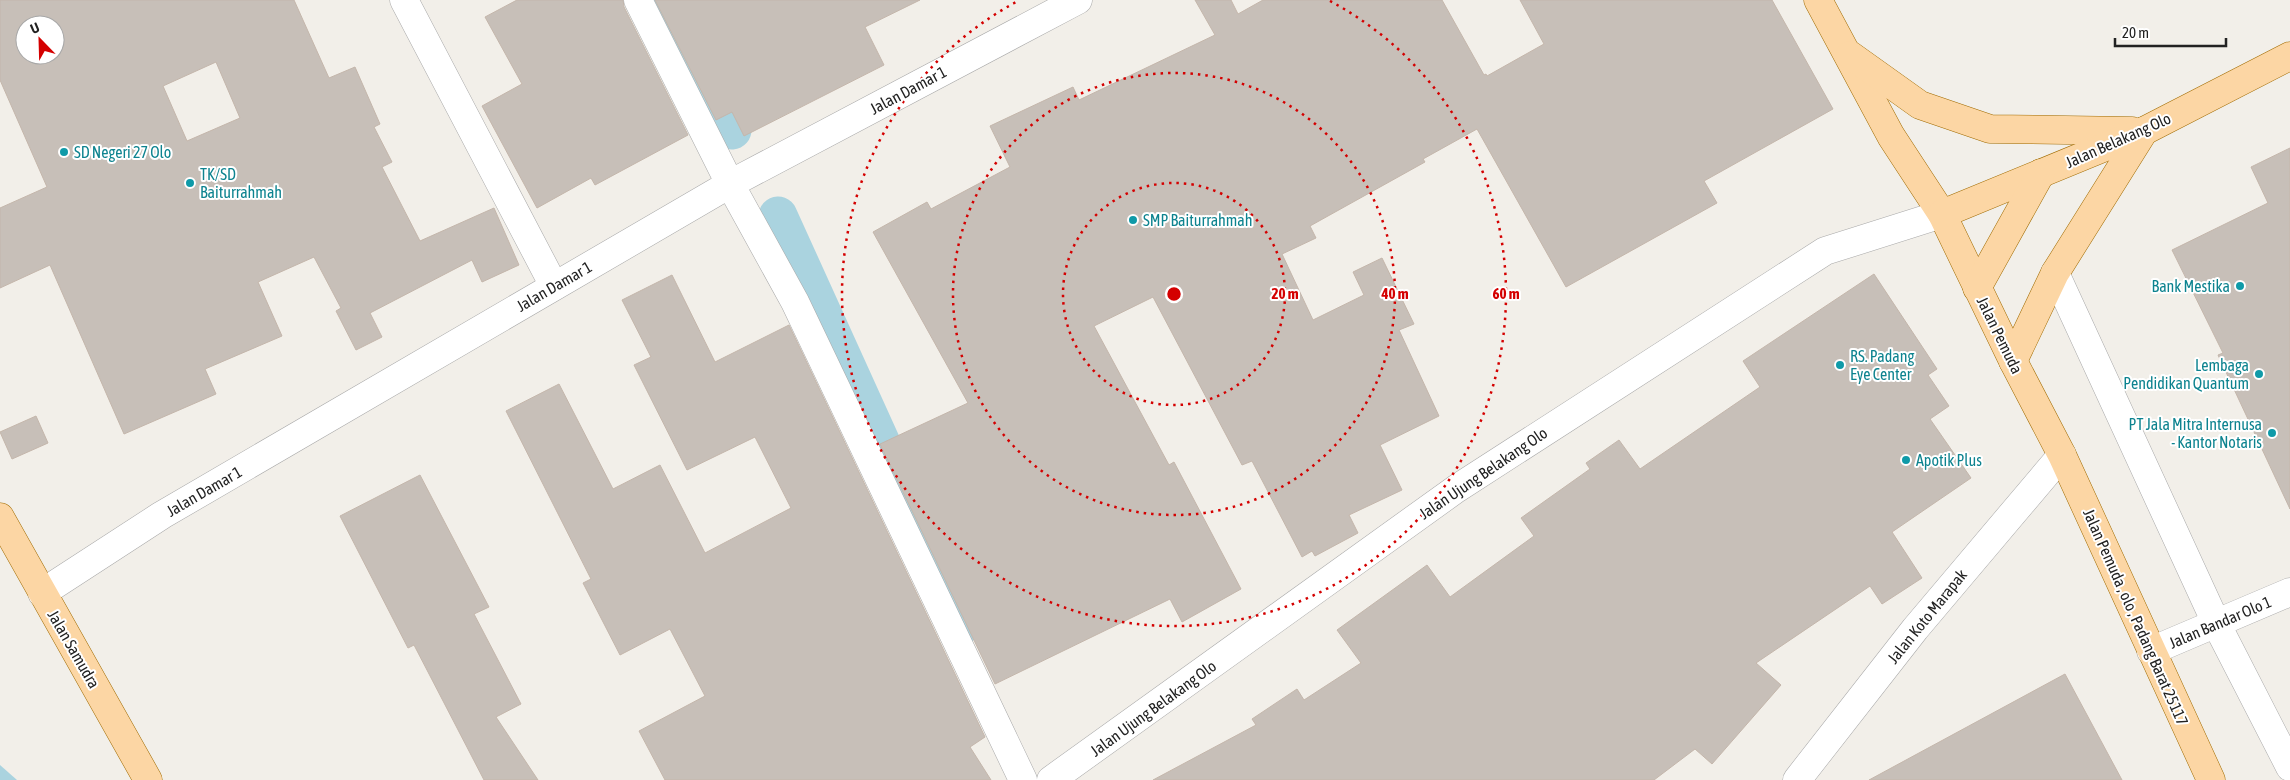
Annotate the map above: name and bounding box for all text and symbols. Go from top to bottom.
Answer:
north arrow [15,15,65,65]
scale bar [2115,15,2226,47]
text: U [28,19,42,37]
text: 20 m [2122,24,2149,41]
street label: Jalan Damar 1 [867,62,949,118]
street label: Jalan Belakang Olo [2063,109,2174,172]
place label: SD Negeri 27 Olo [74,143,171,162]
marker: SD Negeri 27 Olo [58,146,70,158]
place label: TK/SD Baiturrahmah [200,165,282,201]
marker: TK/SD Baiturrahmah [184,177,196,189]
place label: SMP Baiturrahmah [1143,211,1253,229]
marker: SMP Baiturrahmah [1127,214,1139,226]
street label: Jalan Damar 1 [513,257,595,315]
place label: Bank Mestika [2152,277,2230,295]
marker: Bank Mestika [2234,280,2246,292]
centre of rings [1165,285,1183,303]
text: 20 m [1272,285,1299,302]
text: 40 m [1381,285,1409,302]
text: 60 m [1493,285,1520,302]
street label: Jalan Pemuda [1974,294,2026,376]
place label: RS. Padang Eye Center [1850,347,1915,384]
place label: Lembaga Pendidikan Quantum [2123,356,2249,392]
marker: RS. Padang Eye Center [1834,359,1846,371]
marker: Lembaga Pendidikan Quantum [2253,368,2265,380]
place label: PT Jala Mitra Internusa - Kantor Notaris [2129,415,2262,451]
street label: Jalan Ujung Belakang Olo [1416,423,1551,523]
marker: PT Jala Mitra Internusa - Kantor Notaris [2266,427,2278,439]
place label: Apotik Plus [1916,451,1982,470]
marker: Apotik Plus [1900,454,1912,466]
street label: Jalan Damar 1 [163,462,245,520]
street label: Jalan Pemuda , olo , Padang Barat 25117 [2079,506,2192,728]
street label: Jalan Koto Marapak [1884,565,1971,667]
street label: Jalan Bandar Olo 1 [2166,592,2274,652]
street label: Jalan Samudra [44,607,104,691]
street label: Jalan Ujung Belakang Olo [1087,656,1220,760]

